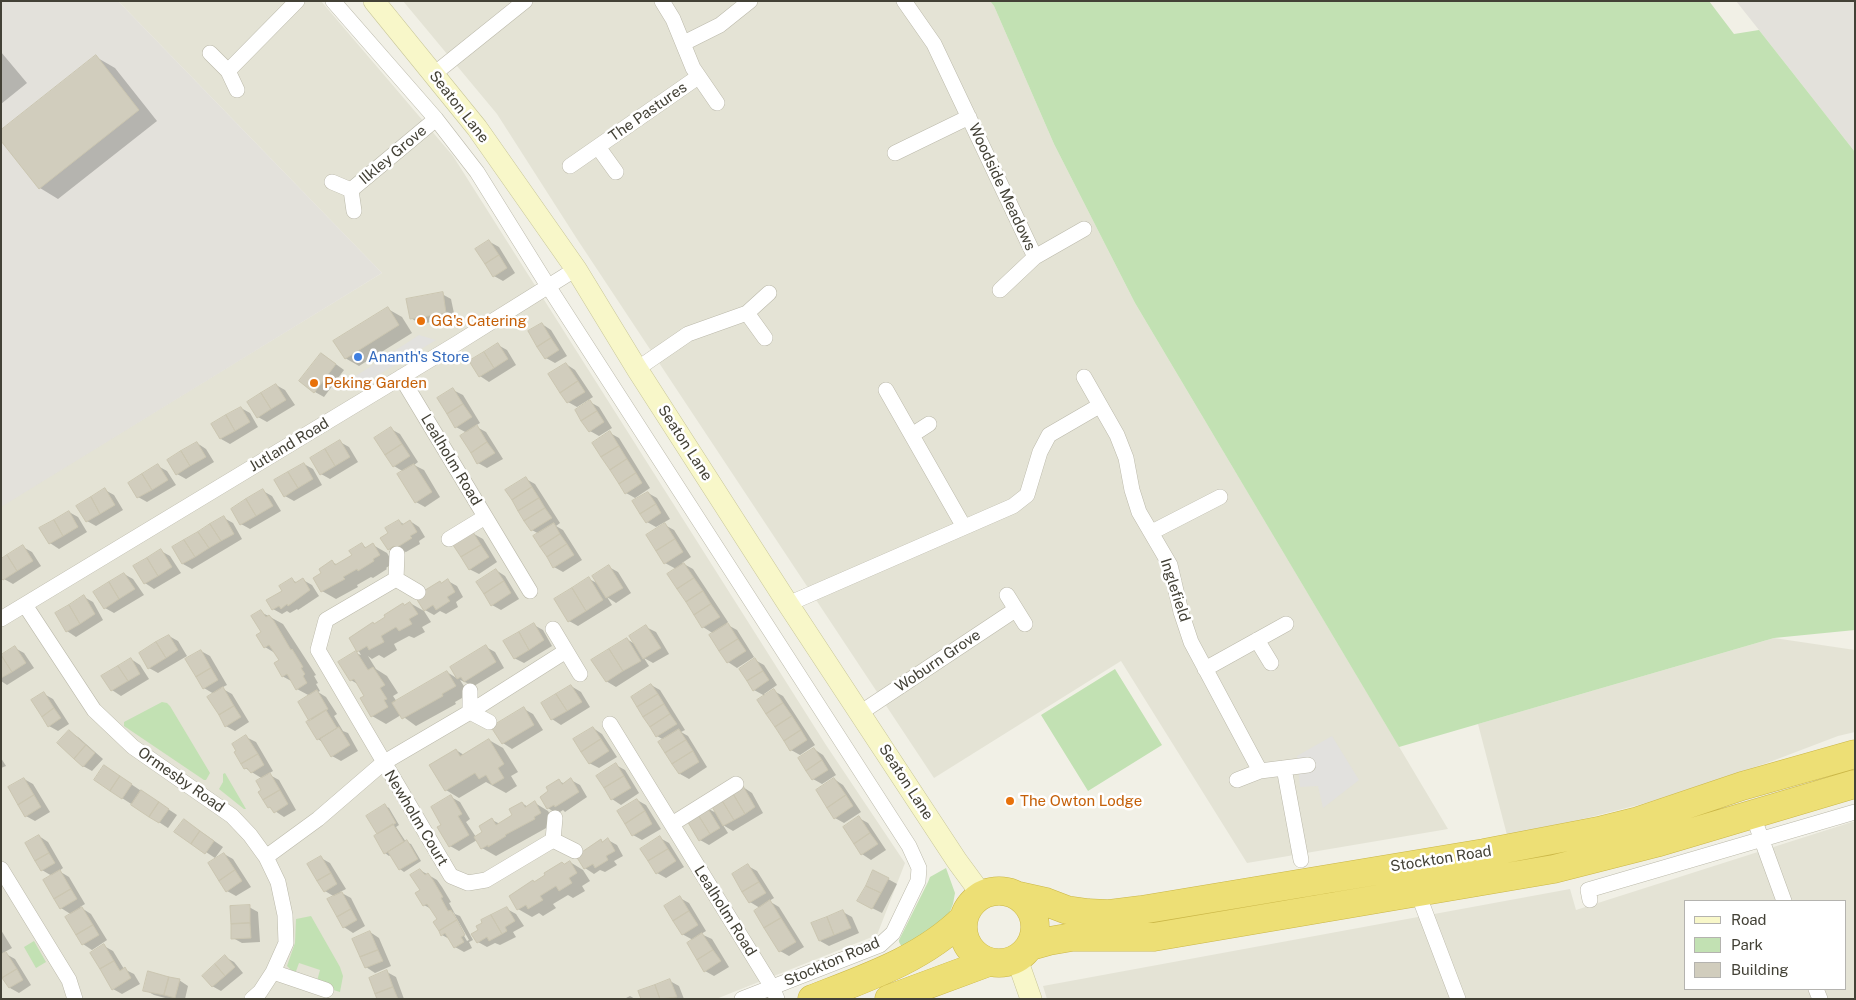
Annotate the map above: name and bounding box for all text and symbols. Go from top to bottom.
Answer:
street label: Seaton Lane [425,67,493,147]
street label: The Pastures [606,79,690,145]
street label: Woodside Meadows [965,121,1039,253]
street label: Ilkley Grove [356,122,430,188]
place label: GG's Catering [431,312,527,330]
marker: GG's Catering [415,315,427,327]
place label: Ananth's Store [368,348,470,366]
marker: Ananth's Store [352,351,364,363]
place label: Peking Garden [324,374,427,392]
marker: Peking Garden [308,377,320,389]
street label: Seaton Lane [654,402,716,484]
street label: Lealholm Road [417,411,485,509]
street label: Jutland Road [246,414,332,476]
street label: Inglefield [1156,556,1194,624]
street label: Woburn Grove [892,626,984,696]
street label: Seaton Lane [875,741,937,823]
street label: Ormesby Road [134,743,228,817]
street label: Newholm Court [380,767,452,869]
place label: The Owton Lodge [1020,792,1142,810]
marker: The Owton Lodge [1004,795,1016,807]
street label: Stockton Road [1389,842,1493,876]
street label: Lealholm Road [690,862,760,960]
legend [1684,900,1846,990]
text: Road [1731,911,1767,928]
street label: Stockton Road [782,934,882,990]
text: Park [1731,936,1763,953]
text: Building [1731,961,1789,978]

